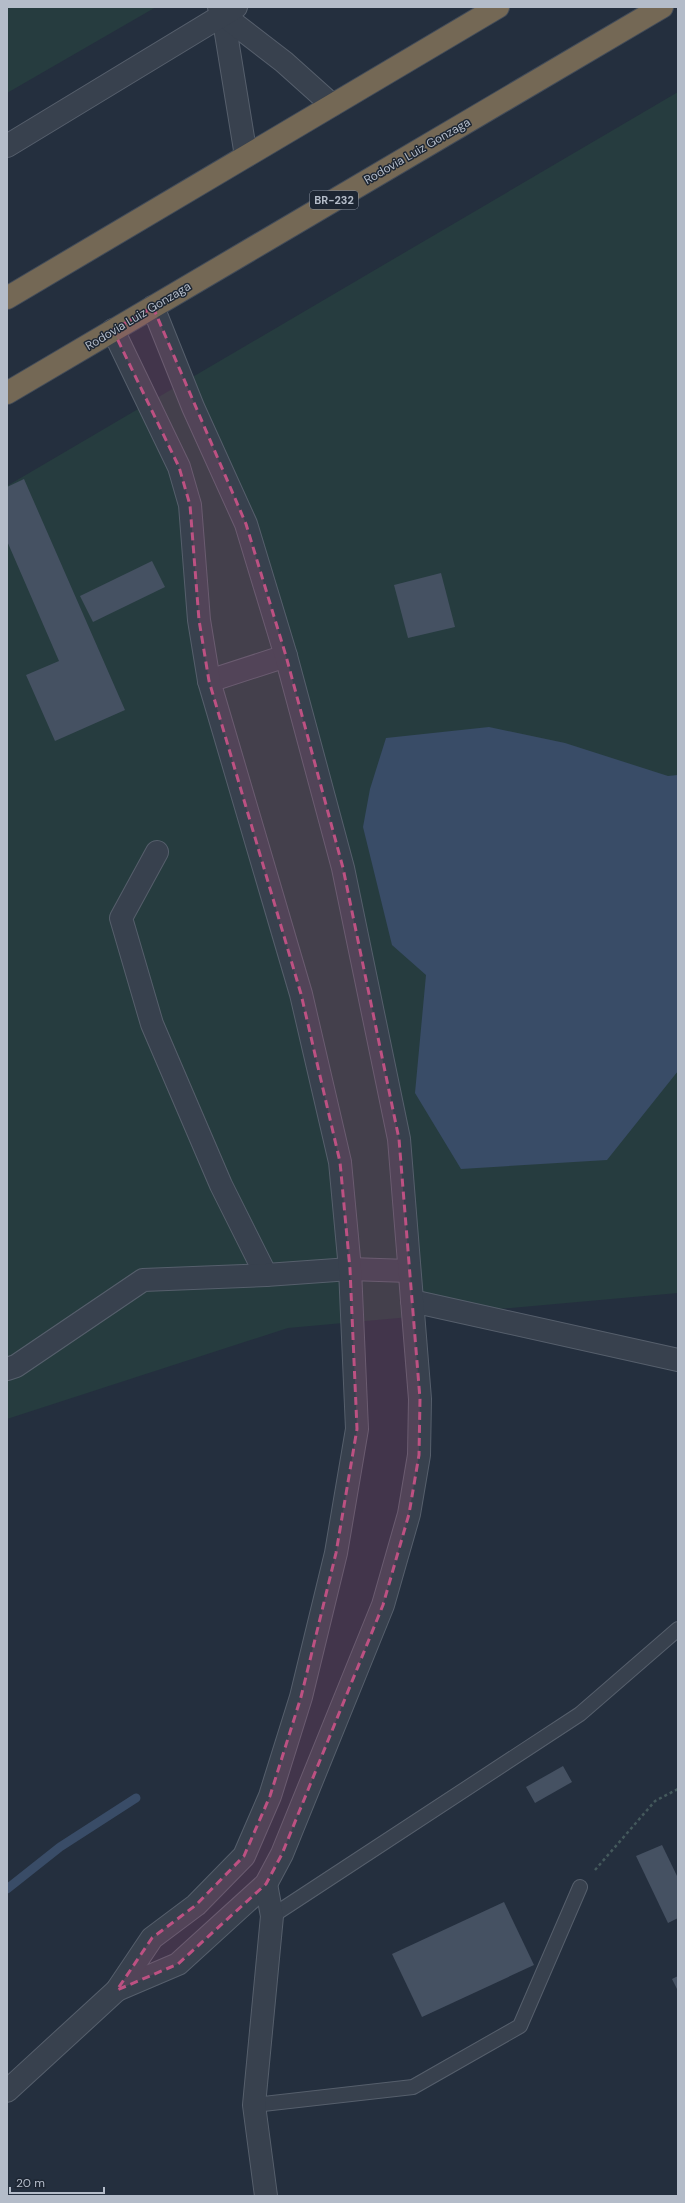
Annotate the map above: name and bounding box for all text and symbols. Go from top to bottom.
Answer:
street label: Rodovia Luiz Gonzaga [361,114,473,188]
road number: BR-232 [310,191,358,209]
street label: Rodovia Luiz Gonzaga [82,278,194,354]
scale bar [10,2169,104,2195]
text: 20 m [16,2175,45,2191]

